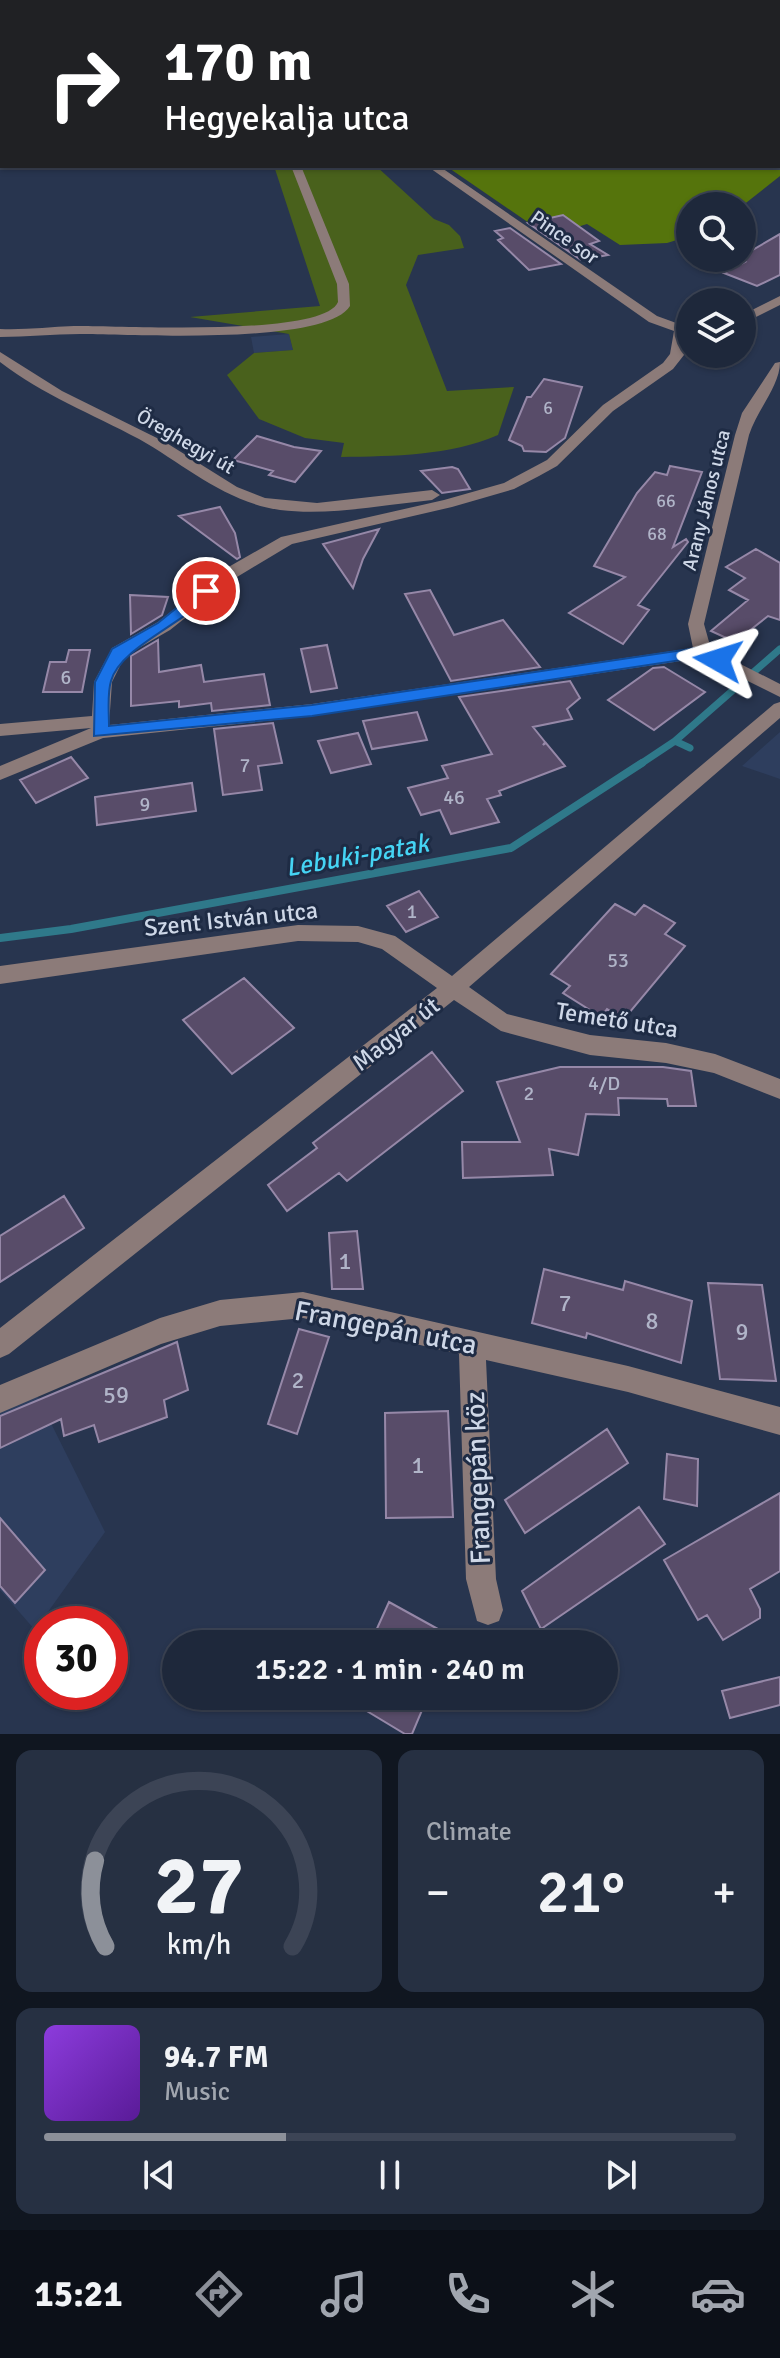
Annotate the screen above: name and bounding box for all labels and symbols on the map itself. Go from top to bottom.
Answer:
street label: Pince sor [526,205,604,270]
house number: 6 [543,397,553,419]
street label: Öreghegyi út [132,403,239,480]
street label: Arany János utca [677,427,736,573]
house number: 66 [656,490,676,512]
house number: 68 [647,523,667,545]
pin [172,557,240,625]
position arrow [676,618,760,702]
house number: 6 [61,665,71,690]
house number: 7 [240,753,250,778]
house number: 46 [443,785,465,810]
house number: 9 [140,792,150,817]
water label: Lebuki-patak [283,827,433,884]
street label: Szent István utca [143,895,319,943]
house number: 1 [407,899,417,924]
house number: 53 [607,948,629,973]
street label: Magyar út [346,991,446,1077]
street label: Temető utca [554,996,680,1044]
house number: 4/D [588,1071,620,1096]
house number: 2 [524,1081,534,1106]
house number: 1 [339,1246,351,1276]
house number: 7 [559,1288,571,1318]
street label: Frangepán utca [292,1294,480,1362]
house number: 8 [646,1306,658,1336]
house number: 9 [736,1317,748,1347]
house number: 2 [292,1365,304,1395]
house number: 59 [103,1380,129,1410]
street label: Frangepán köz [458,1391,498,1565]
house number: 1 [412,1450,424,1480]
speed limit sign: 30 [24,1606,128,1710]

